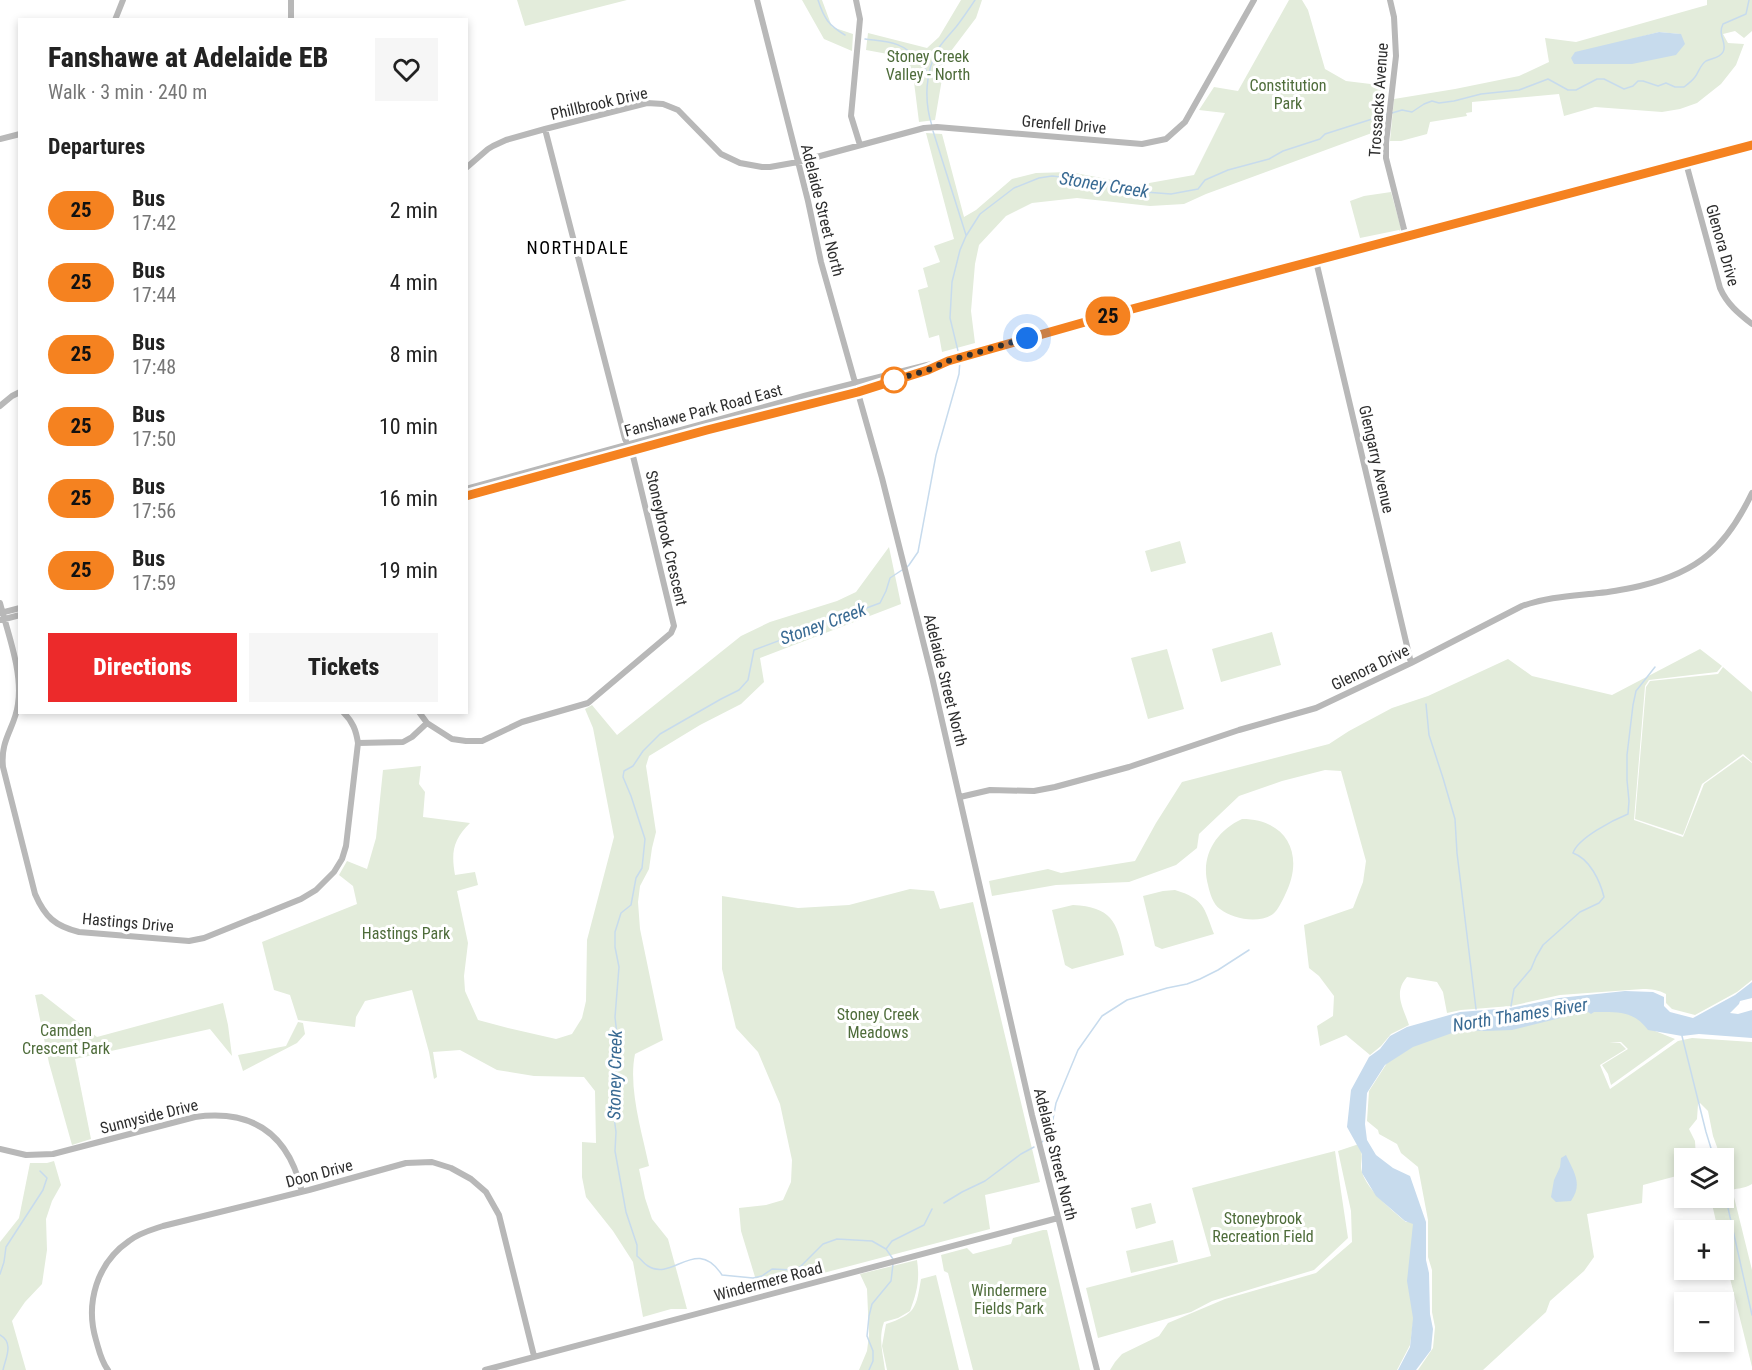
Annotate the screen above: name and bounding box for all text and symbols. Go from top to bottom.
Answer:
button: heart [375,38,438,101]
text: Fanshawe at Adelaide EB [48,41,328,74]
street label: Trossacks Avenue [1365,42,1392,158]
park label: Stoney Creek Valley - North [886,47,970,84]
park label: Constitution Park [1249,76,1327,113]
text: Walk · 3 min · 240 m [48,80,207,104]
street label: Phillbrook Drive [549,83,650,124]
street label: Grenfell Drive [1021,111,1107,138]
text: Departures [48,134,145,159]
street label: Adelaide Street North [797,142,848,278]
water label: Stoney Creek [1058,167,1151,202]
text: Bus [132,186,165,211]
text: 25 [70,198,92,222]
text: 2 min [390,198,438,223]
street label: Glenora Drive [1702,202,1743,288]
text: 17:42 [132,211,176,235]
district label: NORTHDALE [527,237,629,258]
text: Bus [132,258,165,283]
text: 25 [70,270,92,294]
text: 4 min [390,270,438,295]
text: 17:44 [132,283,176,307]
line badge: 25 [1081,296,1135,336]
text: 25 [1097,304,1119,328]
your location [1012,323,1042,353]
text: Bus [132,330,165,355]
text: 25 [70,342,92,366]
text: 8 min [390,342,438,367]
text: 17:48 [132,355,176,379]
unlabelled marker [881,367,907,393]
street label: Fanshawe Park Road East [622,380,784,441]
text: Bus [132,402,165,427]
street label: Glengarry Avenue [1355,403,1398,515]
text: 25 [70,414,92,438]
text: 10 min [379,414,438,439]
text: 17:50 [132,427,176,451]
street label: Stoneybrook Crescent [642,469,691,608]
text: Bus [132,474,165,499]
text: 25 [70,486,92,510]
text: 16 min [379,486,438,511]
text: 17:56 [132,499,176,523]
text: Bus [132,546,165,571]
text: 25 [70,558,92,582]
text: 19 min [379,558,438,583]
text: 17:59 [132,571,176,595]
water label: Stoney Creek [777,598,870,649]
street label: Adelaide Street North [920,612,971,748]
button: Directions [48,633,237,702]
button: Tickets [249,633,438,702]
street label: Glenora Drive [1328,640,1412,694]
street label: Hastings Drive [81,909,175,936]
park label: Hastings Park [362,924,451,943]
water label: North Thames River [1451,993,1589,1036]
park label: Stoney Creek Meadows [837,1005,920,1042]
park label: Camden Crescent Park [22,1021,111,1058]
water label: Stoney Creek [603,1029,626,1120]
street label: Adelaide Street North [1030,1086,1081,1222]
street label: Sunnyside Drive [98,1095,200,1138]
map controls [1674,1148,1734,1352]
button: layers [1674,1148,1734,1208]
street label: Doon Drive [284,1155,355,1192]
park label: Stoneybrook Recreation Field [1212,1209,1314,1246]
button: + [1674,1220,1734,1280]
street label: Windermere Road [712,1258,824,1305]
park label: Windermere Fields Park [971,1281,1047,1318]
button: − [1674,1292,1734,1352]

